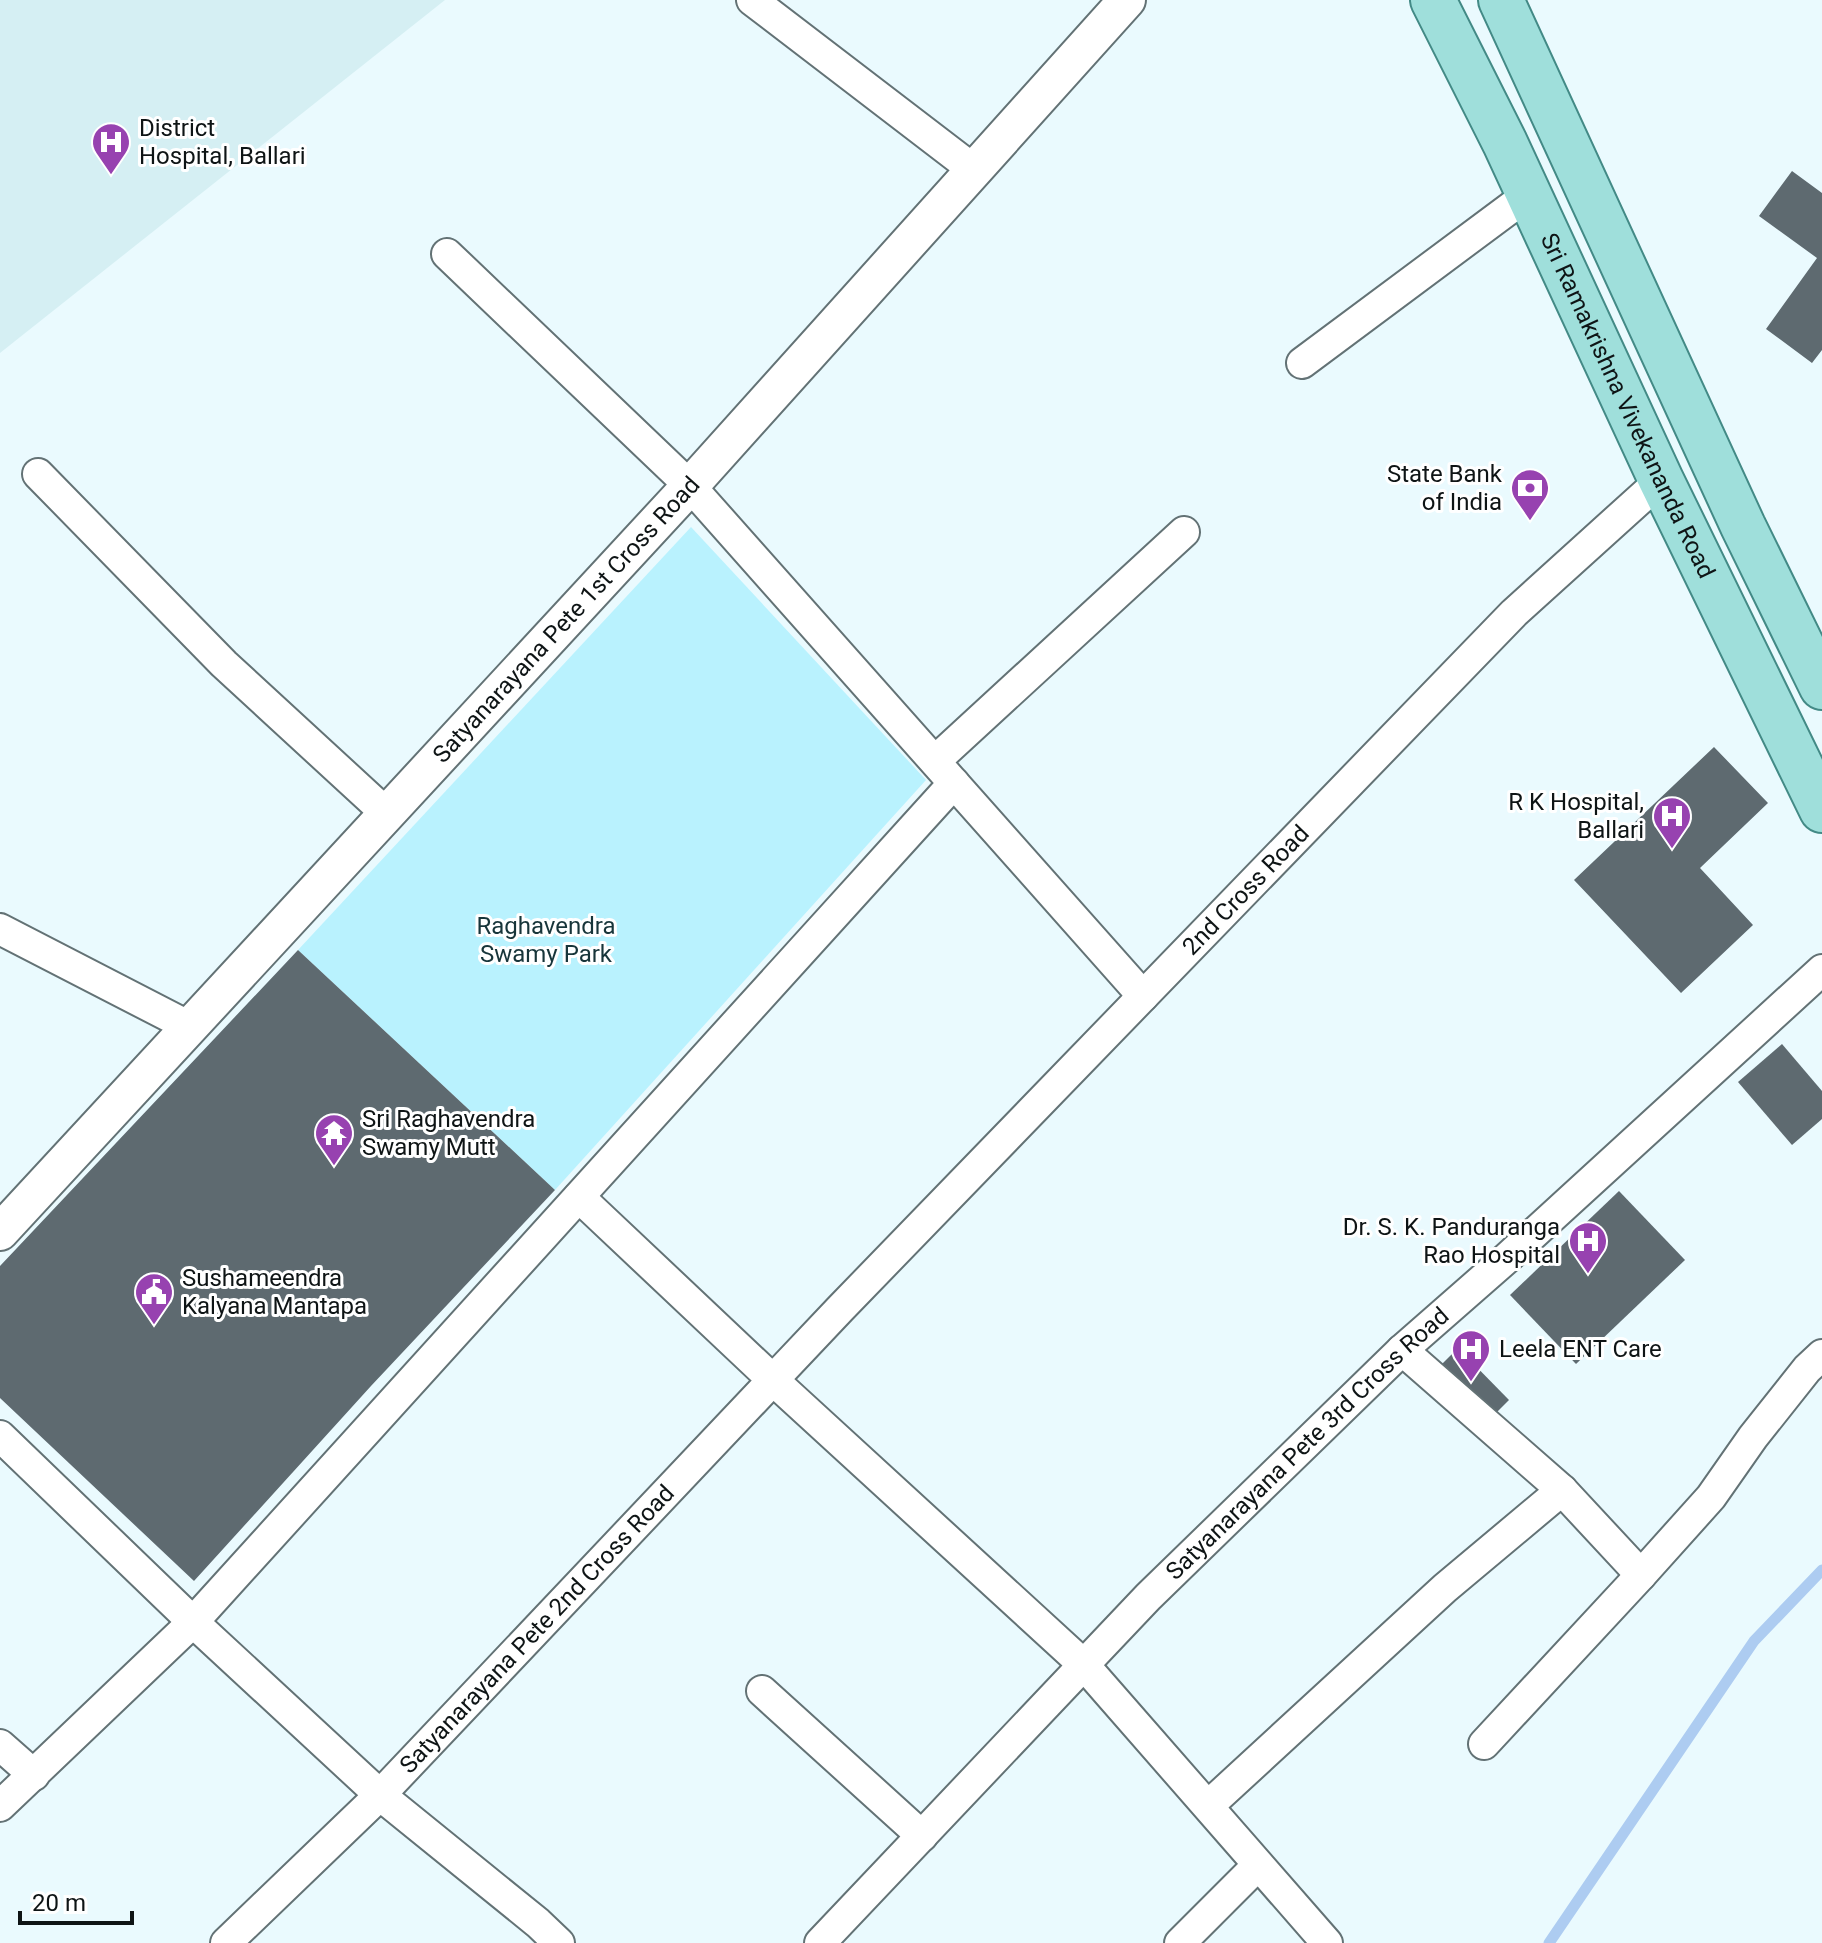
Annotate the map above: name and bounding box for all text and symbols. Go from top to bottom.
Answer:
place label: District Hospital, Ballari [139,114,306,170]
hospital icon: District Hospital, Ballari [90,121,132,176]
street label: Sri Ramakrishna Vivekananda Road [1535,229,1721,583]
place label: State Bank of India [1387,460,1503,516]
bank icon: State Bank of India [1509,467,1551,522]
street label: Satyanarayana Pete 1st Cross Road [427,471,706,769]
place label: R K Hospital, Ballari [1508,788,1644,844]
hospital icon: R K Hospital, Ballari [1651,795,1693,850]
street label: 2nd Cross Road [1177,819,1315,961]
park label: Raghavendra Swamy Park [476,912,616,968]
place label: Sri Raghavendra Swamy Mutt [362,1105,535,1161]
temple icon: Sri Raghavendra Swamy Mutt [313,1112,355,1167]
place label: Dr. S. K. Panduranga Rao Hospital [1343,1213,1560,1269]
hospital icon: Dr. S. K. Panduranga Rao Hospital [1567,1220,1609,1275]
place label: Sushameendra Kalyana Mantapa [182,1264,367,1320]
public building icon: Sushameendra Kalyana Mantapa [133,1271,175,1326]
street label: Satyanarayana Pete 3rd Cross Road [1160,1302,1454,1586]
hospital icon: Leela ENT Care [1450,1328,1492,1383]
place label: Leela ENT Care [1499,1335,1662,1363]
street label: Satyanarayana Pete 2nd Cross Road [394,1479,680,1779]
scale bar [20,1875,132,1925]
text: 20 m [32,1889,86,1917]

